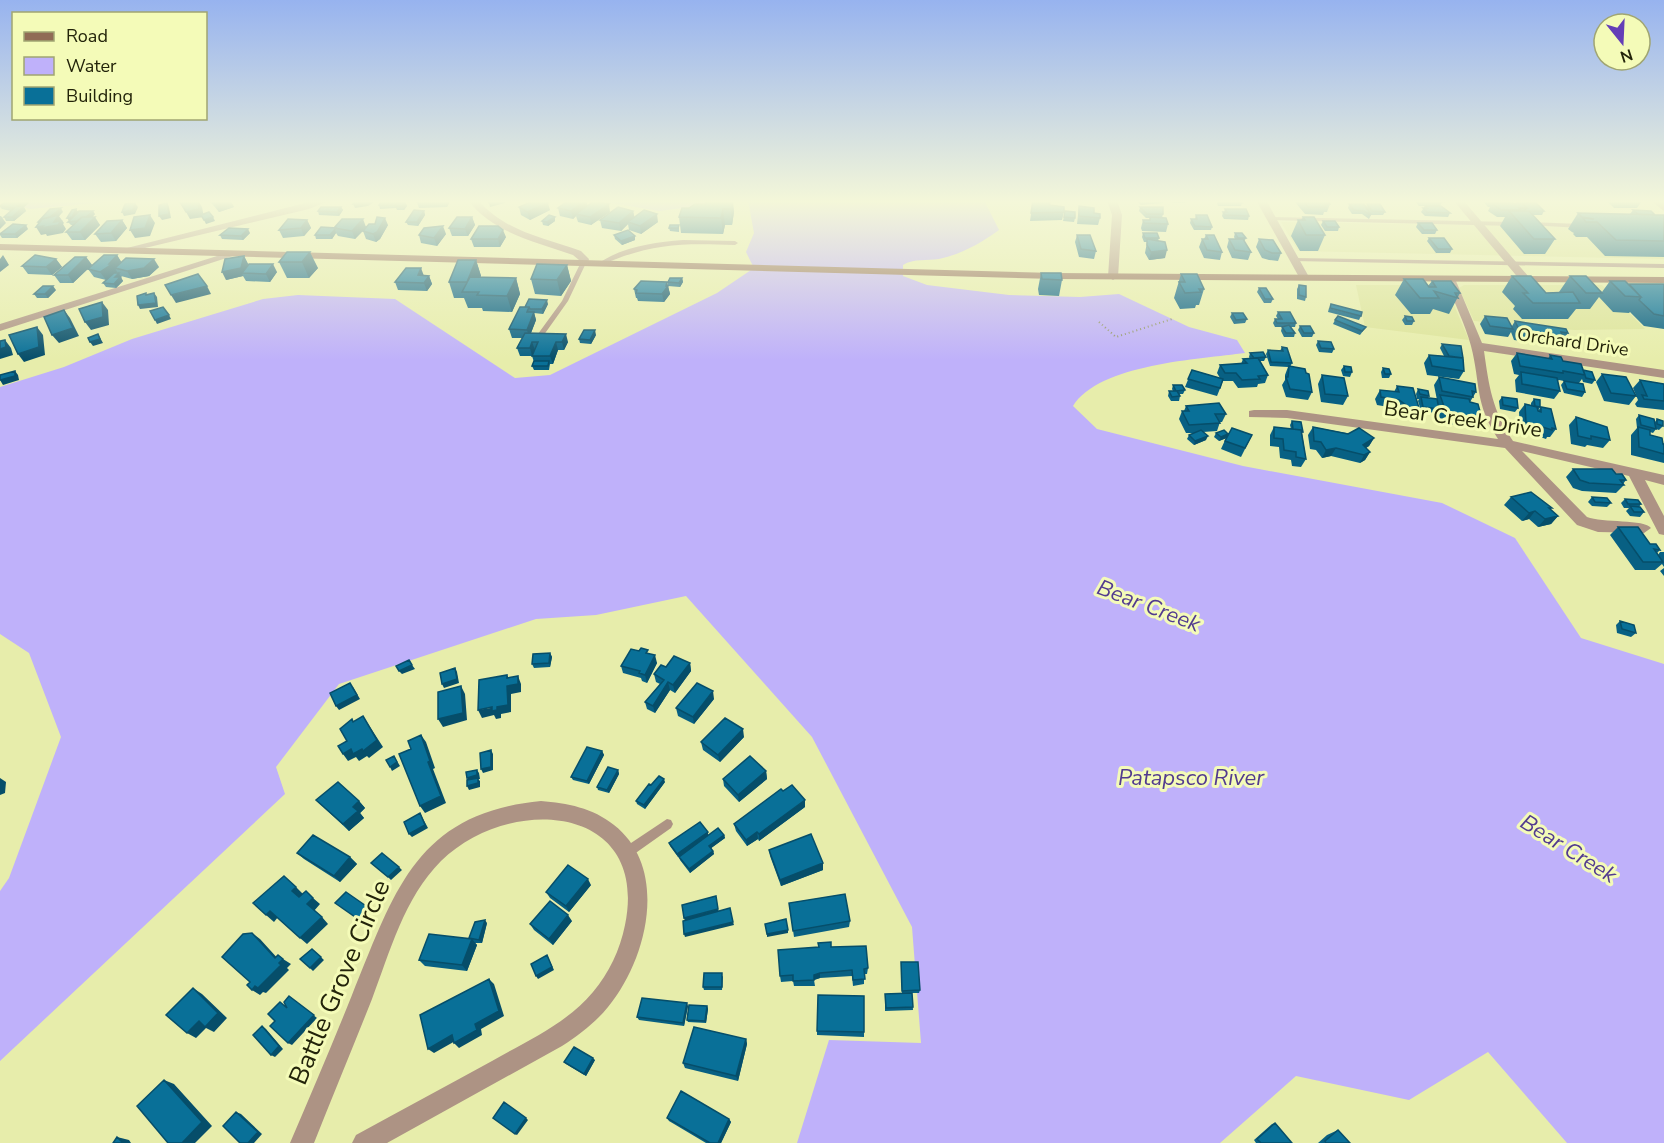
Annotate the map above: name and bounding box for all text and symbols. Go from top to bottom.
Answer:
legend [12,12,207,120]
north arrow [1592,12,1652,72]
text: Road [66,24,108,48]
text: N [1617,43,1635,68]
text: Water [66,54,117,78]
text: Building [66,84,133,108]
street label: Orchard Drive [1516,322,1630,362]
street label: Bear Creek Drive [1382,394,1544,444]
water label: Bear Creek [1093,572,1206,640]
water label: Patapsco River [1118,763,1265,793]
water label: Bear Creek [1514,807,1623,891]
street label: Battle Grove Circle [280,874,398,1090]

